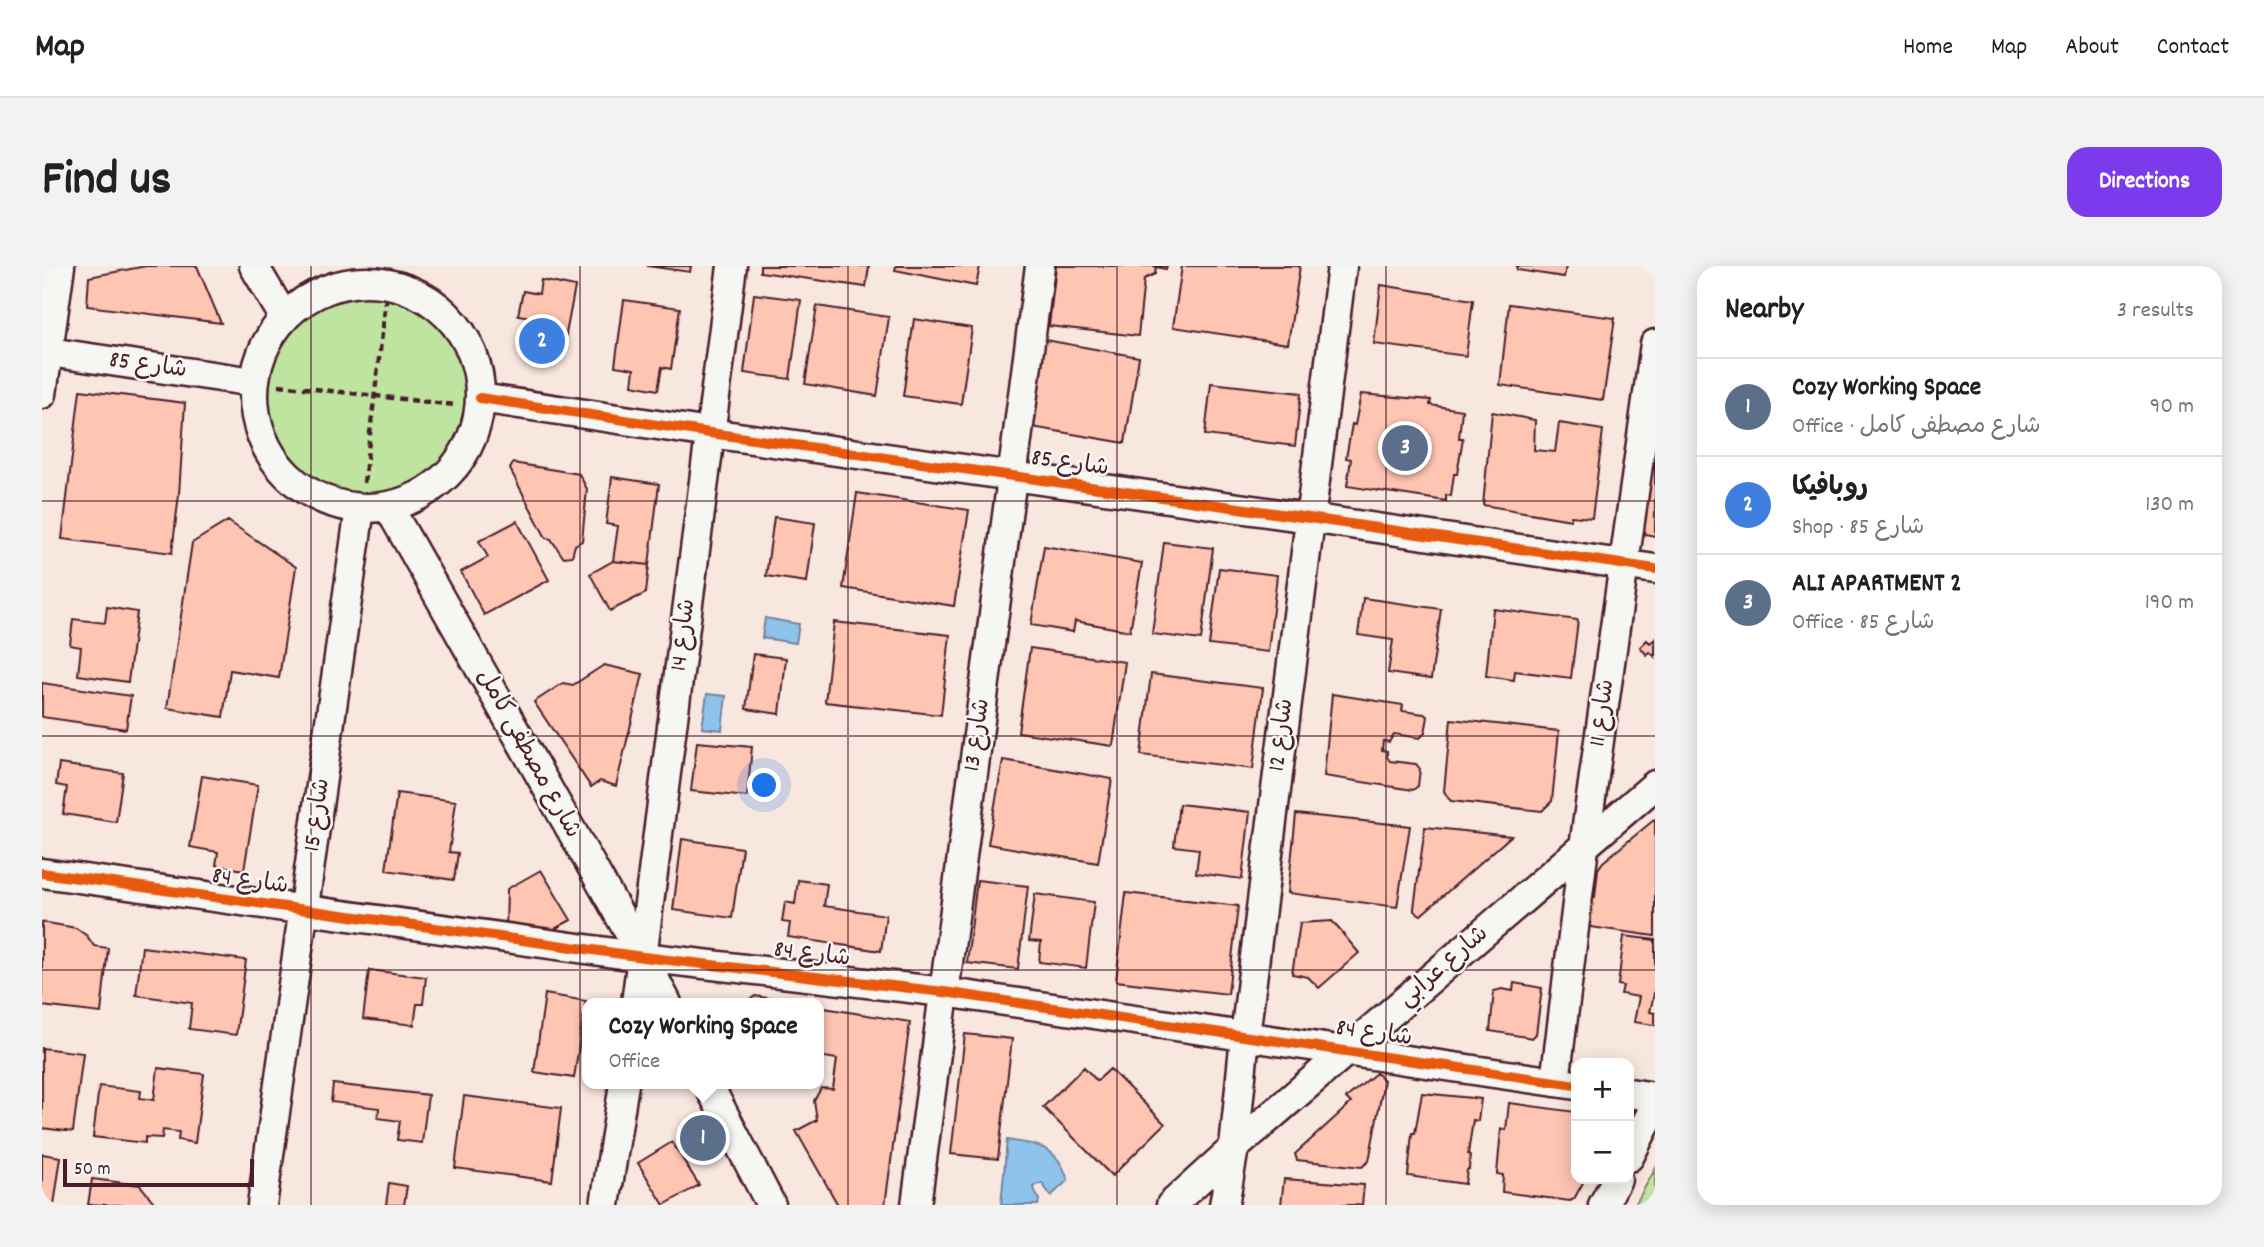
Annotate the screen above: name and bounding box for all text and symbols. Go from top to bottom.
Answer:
text: Map [35,25,85,72]
text: Home [1903,31,1953,65]
text: Map [1991,31,2027,65]
text: About [2065,31,2119,65]
text: Contact [2157,31,2229,65]
text: Find us [42,147,171,217]
button: Directions [2067,147,2222,217]
text: Nearby [1725,290,1803,333]
text: 3 results [2117,295,2194,328]
pin: 2 [519,315,565,367]
street label: شارع 85 [107,344,189,388]
text: Cozy Working Space [1792,370,1981,407]
text: 1 [1745,391,1751,424]
text: 90 m [2150,391,2194,424]
text: Office · شارع مصطفى كامل [1792,411,2040,444]
pin: 3 [1382,422,1428,474]
street label: شارع 85 [1029,442,1111,486]
text: روبافيكا [1792,470,1868,507]
text: 2 [1743,489,1753,522]
text: 130 m [2145,489,2194,522]
text: Shop · شارع 85 [1792,512,1924,545]
text: ALI APARTMENT 2 [1792,566,1962,603]
text: 3 [1743,587,1753,620]
text: 190 m [2145,587,2194,620]
street label: شارع 14 [663,597,705,673]
text: Office · شارع 85 [1792,607,1934,640]
street label: شارع مصطفى كامل [467,663,589,845]
street label: شارع 11 [1581,677,1625,749]
street label: شارع 13 [956,696,1000,774]
street label: شارع 12 [1261,697,1303,773]
your location [747,768,781,802]
street label: شارع 15 [296,776,340,854]
street label: شارع 84 [209,860,291,904]
street label: شارع عرابي [1391,918,1497,1017]
street label: شارع 84 [772,933,852,977]
popup [582,998,824,1089]
text: Cozy Working Space [608,1009,798,1046]
street label: شارع 84 [1333,1012,1415,1056]
text: Office [608,1046,660,1079]
map controls [1571,1058,1634,1184]
button: + [1571,1058,1634,1121]
pin: 1 [680,1112,726,1164]
button: − [1571,1121,1634,1184]
scale bar [63,1156,254,1188]
text: 50 m [74,1157,111,1184]

